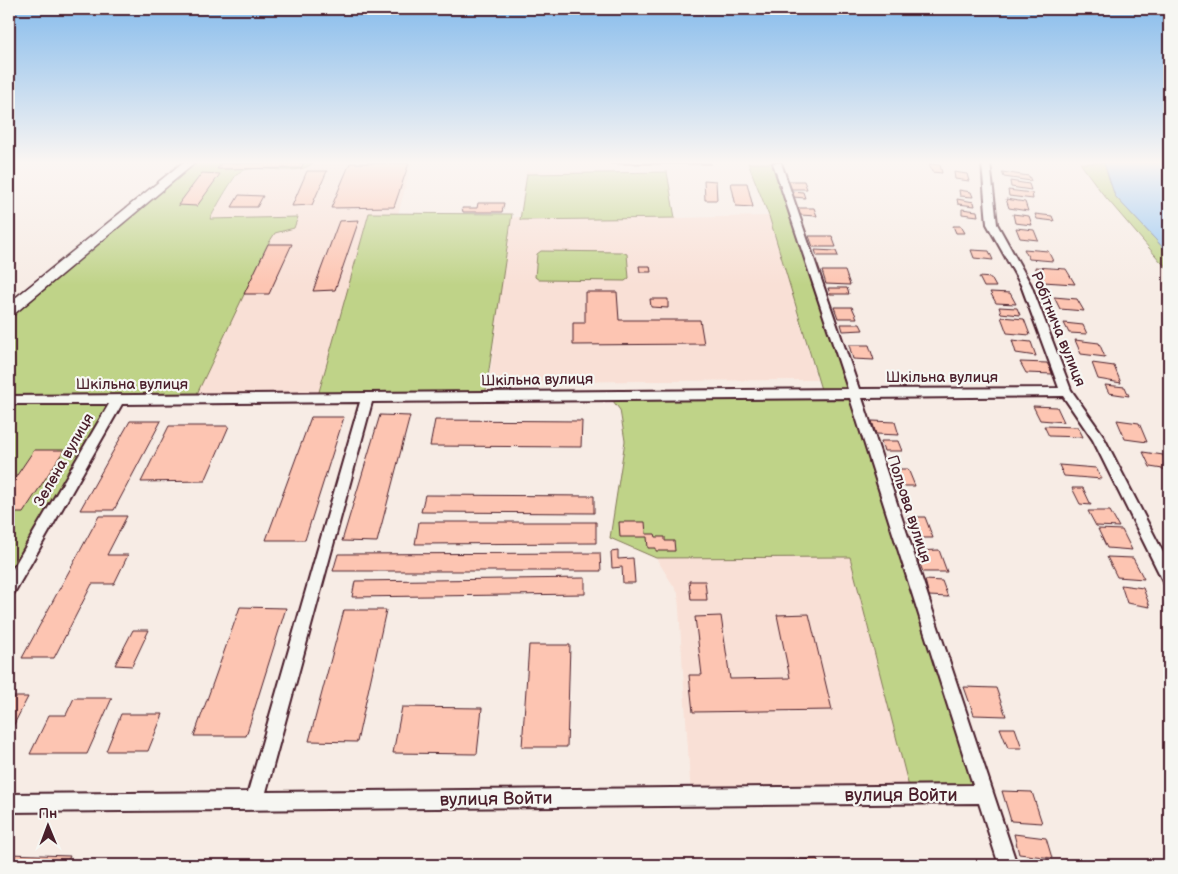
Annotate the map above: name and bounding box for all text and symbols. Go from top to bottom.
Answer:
street label: Робітнича вулиця [1026,269,1090,389]
street label: Шкільна вулиця [886,368,998,387]
street label: Шкільна вулиця [481,370,593,390]
street label: Шкільна вулиця [76,375,188,394]
street label: Зелена вулиця [30,410,98,510]
street label: Польова вулиця [883,453,935,565]
street label: вулиця Войти [845,785,957,806]
street label: вулиця Войти [439,788,553,810]
north arrow [22,802,72,852]
text: Пн [38,805,57,822]

